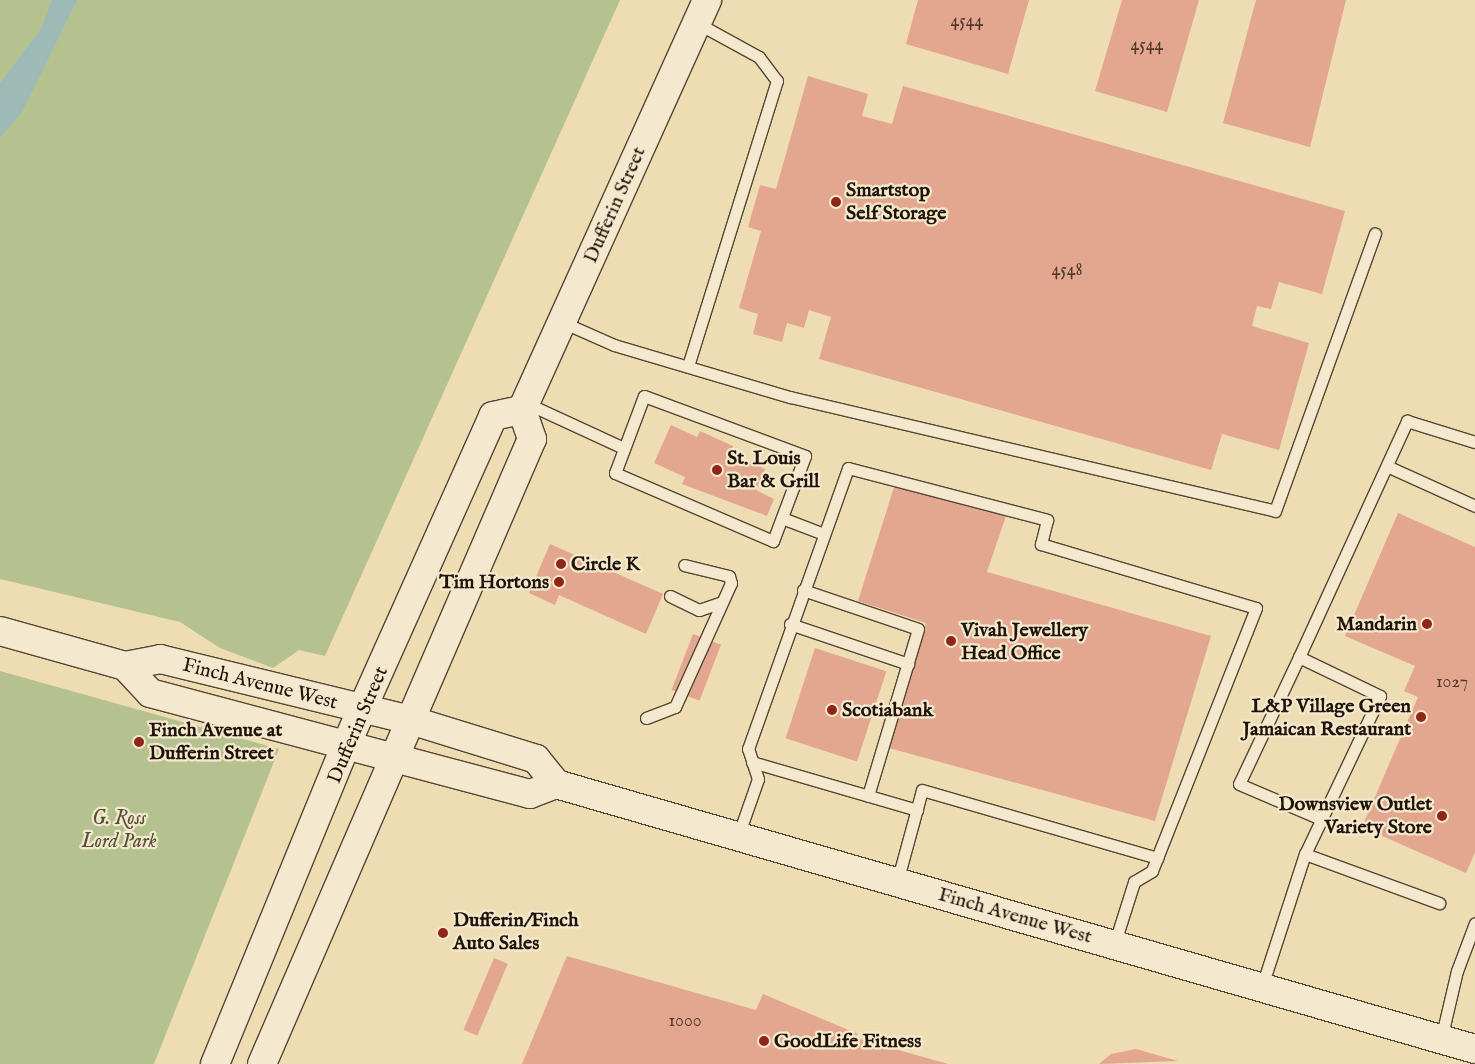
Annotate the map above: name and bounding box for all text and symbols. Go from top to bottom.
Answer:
house number: 4544 [951,11,983,33]
house number: 4544 [1131,35,1163,57]
street label: Dufferin Street [579,143,651,267]
place label: Smartstop Self Storage [846,178,946,225]
marker: Smartstop Self Storage [830,196,842,208]
house number: 4548 [1051,260,1083,282]
place label: St. Louis Bar & Grill [727,446,820,493]
marker: St. Louis Bar & Grill [711,464,723,476]
place label: Circle K [571,552,640,576]
marker: Circle K [555,558,567,570]
place label: Tim Hortons [439,570,549,594]
marker: Tim Hortons [553,576,565,588]
place label: Mandarin [1336,612,1417,636]
place label: Vivah Jewellery Head Office [961,618,1088,665]
marker: Mandarin [1421,618,1433,630]
marker: Vivah Jewellery Head Office [945,635,957,647]
street label: Finch Avenue West [180,653,340,715]
street label: Dufferin Street [323,663,393,787]
house number: 1027 [1436,672,1468,694]
place label: L&P Village Green Jamaican Restaurant [1242,694,1411,741]
place label: Scotiabank [842,698,933,722]
marker: Scotiabank [826,704,838,716]
marker: L&P Village Green Jamaican Restaurant [1415,711,1427,723]
place label: Finch Avenue at Dufferin Street [149,718,282,765]
marker: Finch Avenue at Dufferin Street [133,736,145,748]
place label: Downsview Outlet Variety Store [1278,792,1432,839]
park label: G. Ross Lord Park [81,806,157,853]
marker: Downsview Outlet Variety Store [1436,810,1448,822]
street label: Finch Avenue West [935,883,1095,949]
place label: Dufferin/Finch Auto Sales [453,909,579,956]
marker: Dufferin/Finch Auto Sales [437,927,449,939]
house number: 1000 [668,1011,702,1033]
place label: GoodLife Fitness [774,1029,921,1053]
marker: GoodLife Fitness [758,1035,770,1047]

